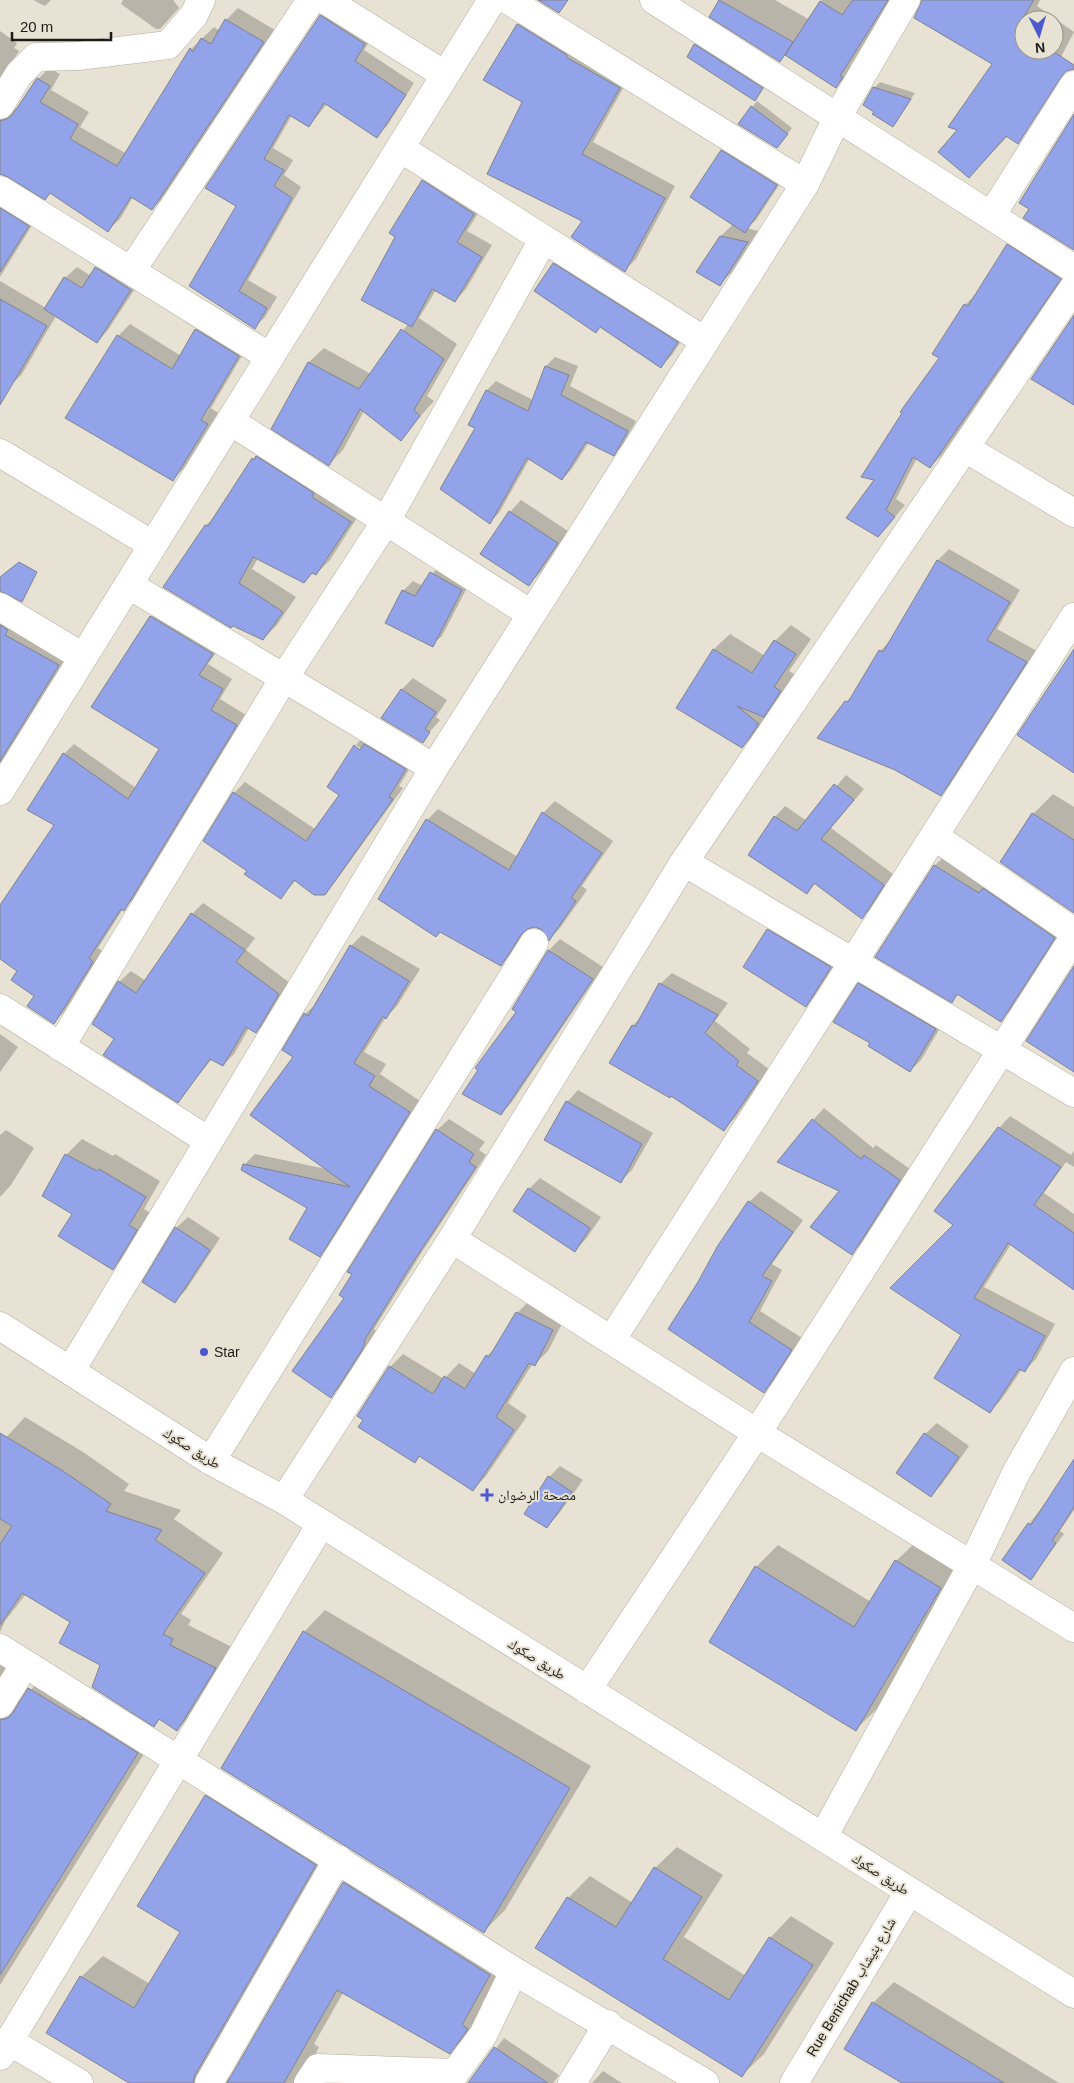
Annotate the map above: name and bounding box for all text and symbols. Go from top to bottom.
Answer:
scale bar [12,10,111,42]
north arrow [1014,10,1064,60]
text: 20 m [20,18,53,35]
text: N [1034,40,1046,56]
place label: Star [214,1344,240,1360]
marker: Star [198,1346,210,1358]
street label: طريق صكوك [159,1424,224,1474]
place label: مصحة الرضوان [498,1487,576,1504]
marker: مصحة الرضوان [480,1488,494,1502]
street label: طريق صكوك [504,1635,569,1685]
street label: طريق صكوك [849,1850,912,1900]
street label: Rue Benichab شارع بنيشاب [803,1915,901,2060]

